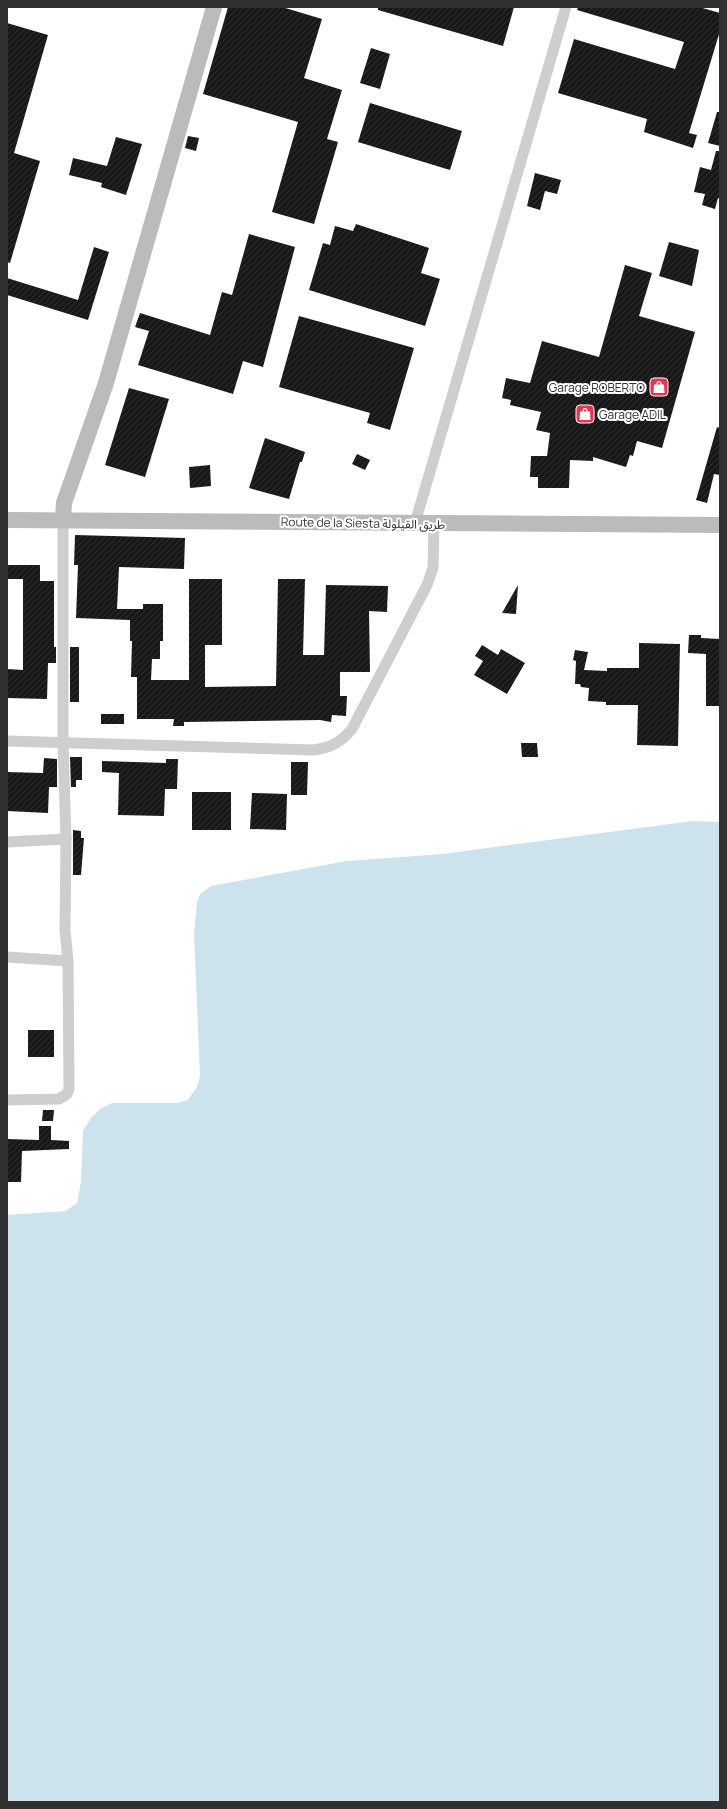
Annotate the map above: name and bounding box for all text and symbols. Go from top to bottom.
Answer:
shop icon: Garage ROBERTO [648,376,670,398]
place label: Garage ROBERTO [549,379,645,396]
shop icon: Garage ADIL [574,403,596,425]
place label: Garage ADIL [599,406,666,423]
street label: Route de la Siesta طريق القيلولة [281,513,445,533]

